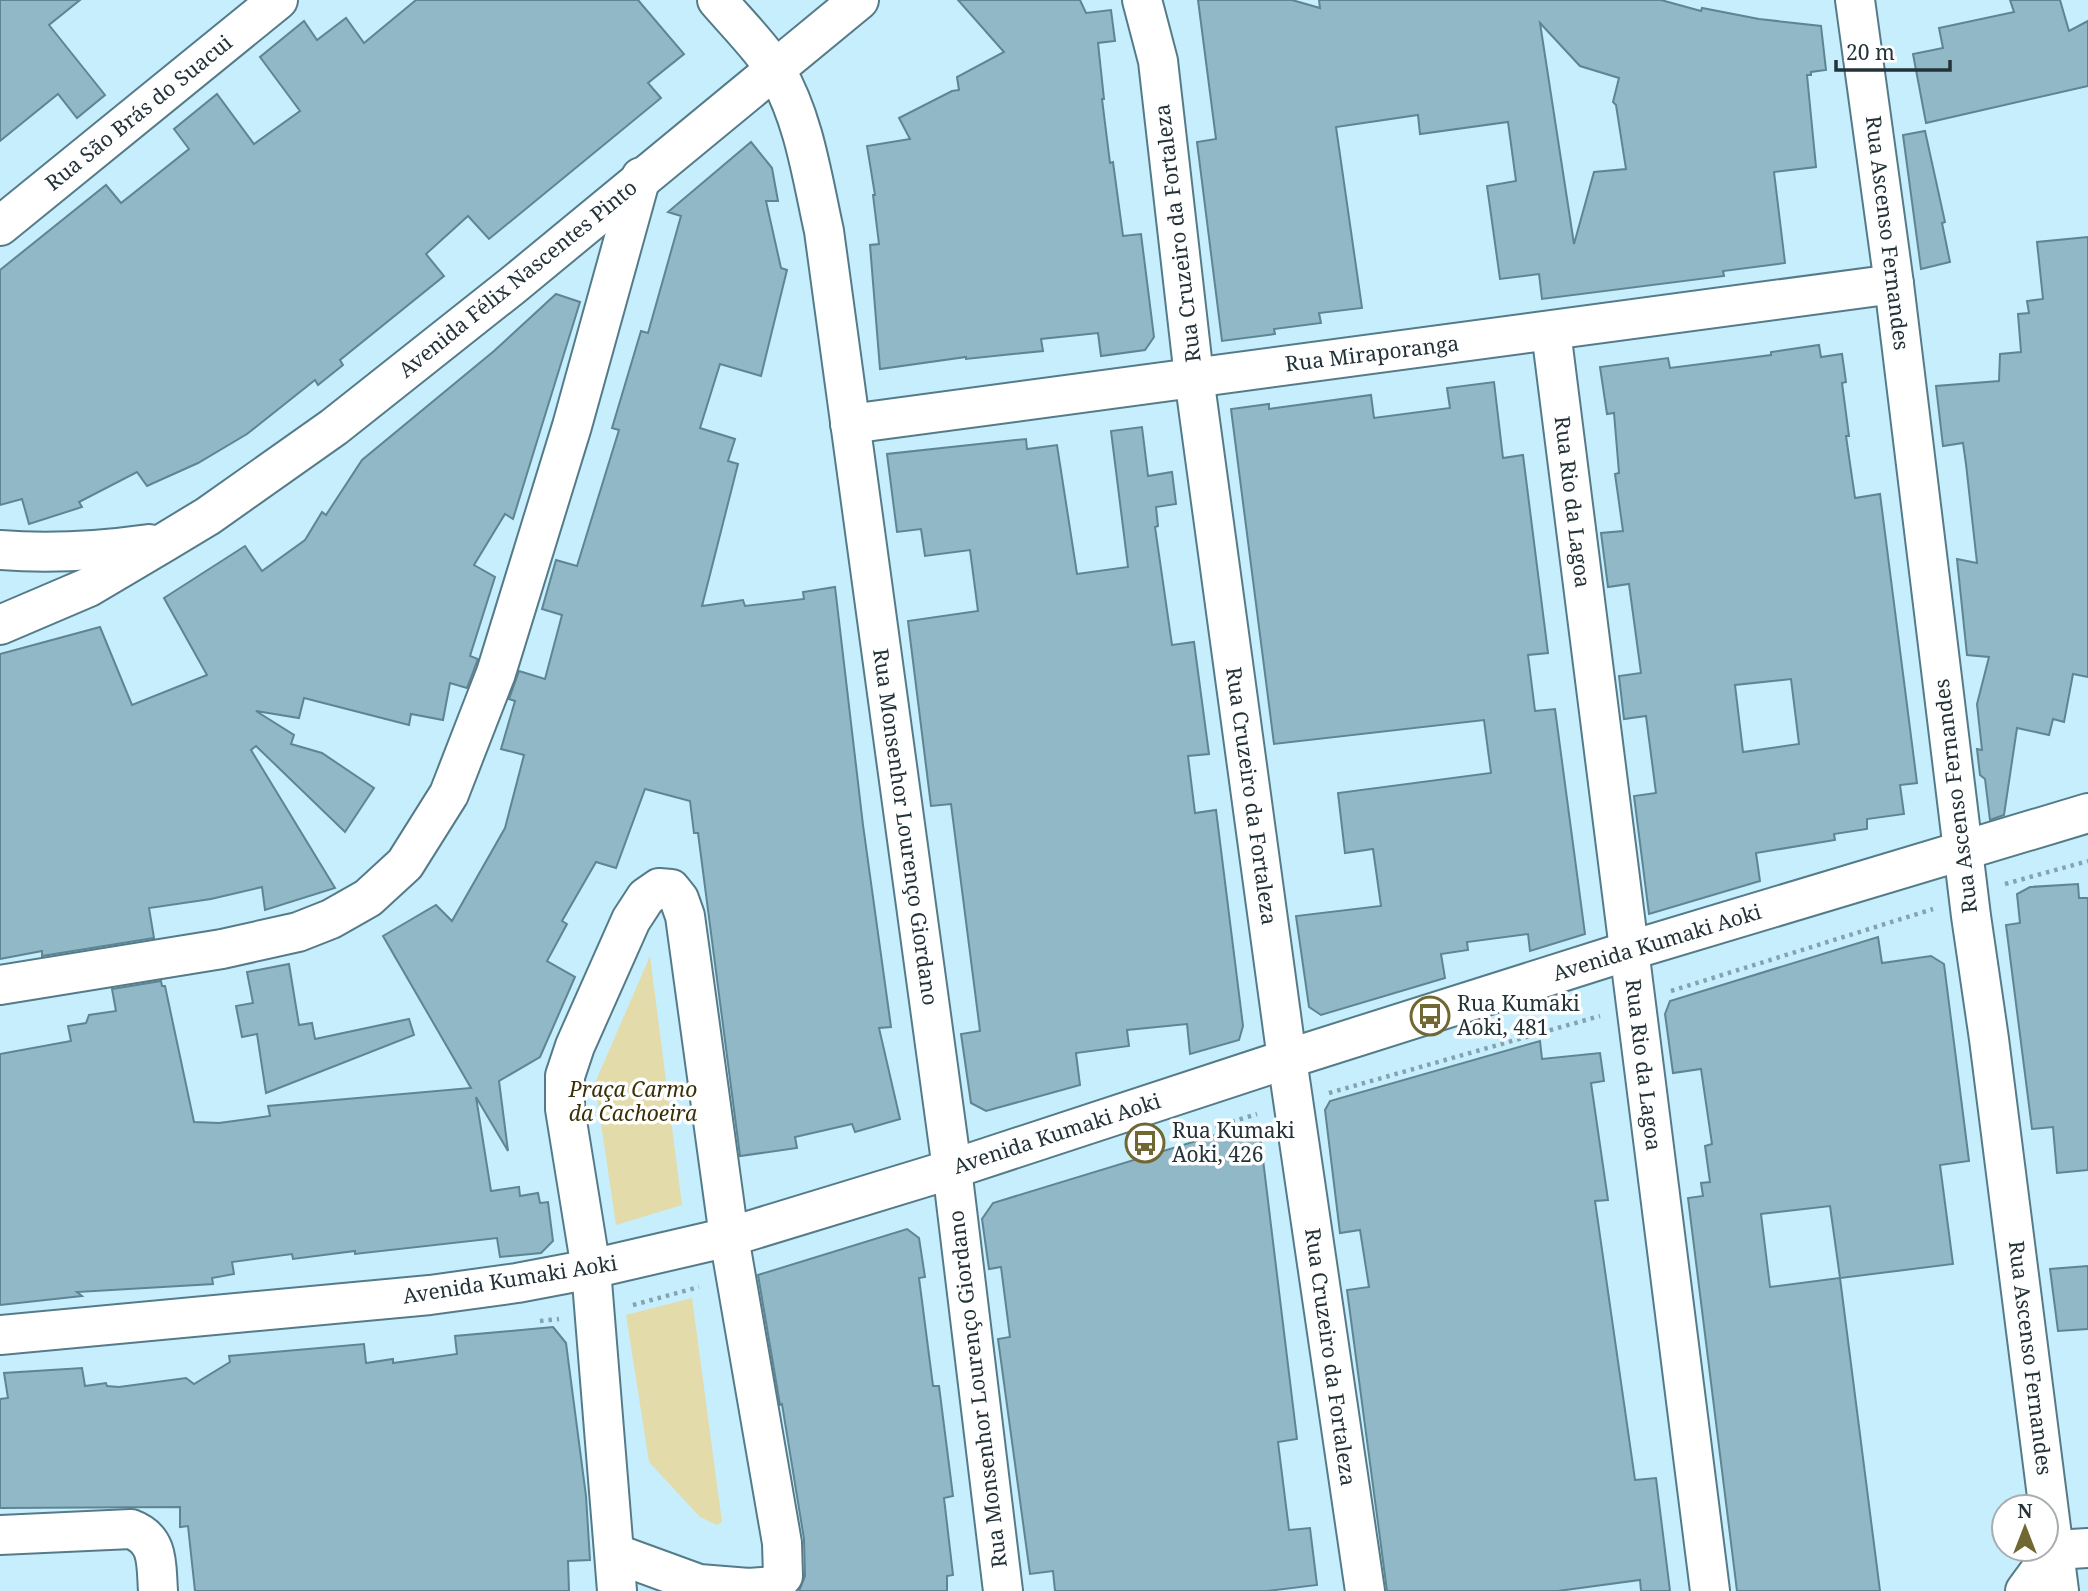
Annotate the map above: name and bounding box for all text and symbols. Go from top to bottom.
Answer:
street label: Rua São Brás do Suacui [39,28,238,196]
scale bar [1836,28,1950,72]
text: 20 m [1846,38,1895,66]
street label: Rua Cruzeiro da Fortaleza [1147,102,1207,364]
street label: Rua Ascenso Fernandes [1860,114,1916,352]
street label: Avenida Félix Nascentes Pinto [392,173,643,383]
street label: Rua Miraporanga [1283,328,1460,378]
street label: Rua Rio da Lagoa [1549,414,1597,589]
street label: Rua Monsenhor Lourenço Giordano [867,647,945,1007]
street label: Rua Cruzeiro da Fortaleza [1220,665,1284,927]
street label: Rua Ascenso Fernandes [1927,677,1983,915]
street label: Avenida Kumaki Aoki [1549,897,1765,987]
street label: Rua Rio da Lagoa [1620,977,1668,1152]
place label: Rua Kumaki Aoki, 481 [1457,989,1580,1041]
bus stop icon: Rua Kumaki Aoki, 481 [1409,995,1451,1037]
park label: Praça Carmo da Cachoeira [568,1075,698,1127]
street label: Avenida Kumaki Aoki [949,1086,1164,1180]
place label: Rua Kumaki Aoki, 426 [1172,1116,1295,1168]
bus stop icon: Rua Kumaki Aoki, 426 [1124,1122,1166,1164]
street label: Rua Monsenhor Lourenço Giordano [941,1209,1013,1570]
street label: Rua Cruzeiro da Fortaleza [1299,1226,1363,1488]
street label: Rua Ascenso Fernandes [2003,1239,2059,1477]
street label: Avenida Kumaki Aoki [401,1248,619,1310]
north arrow [1990,1493,2060,1563]
text: N [2018,1498,2033,1524]

